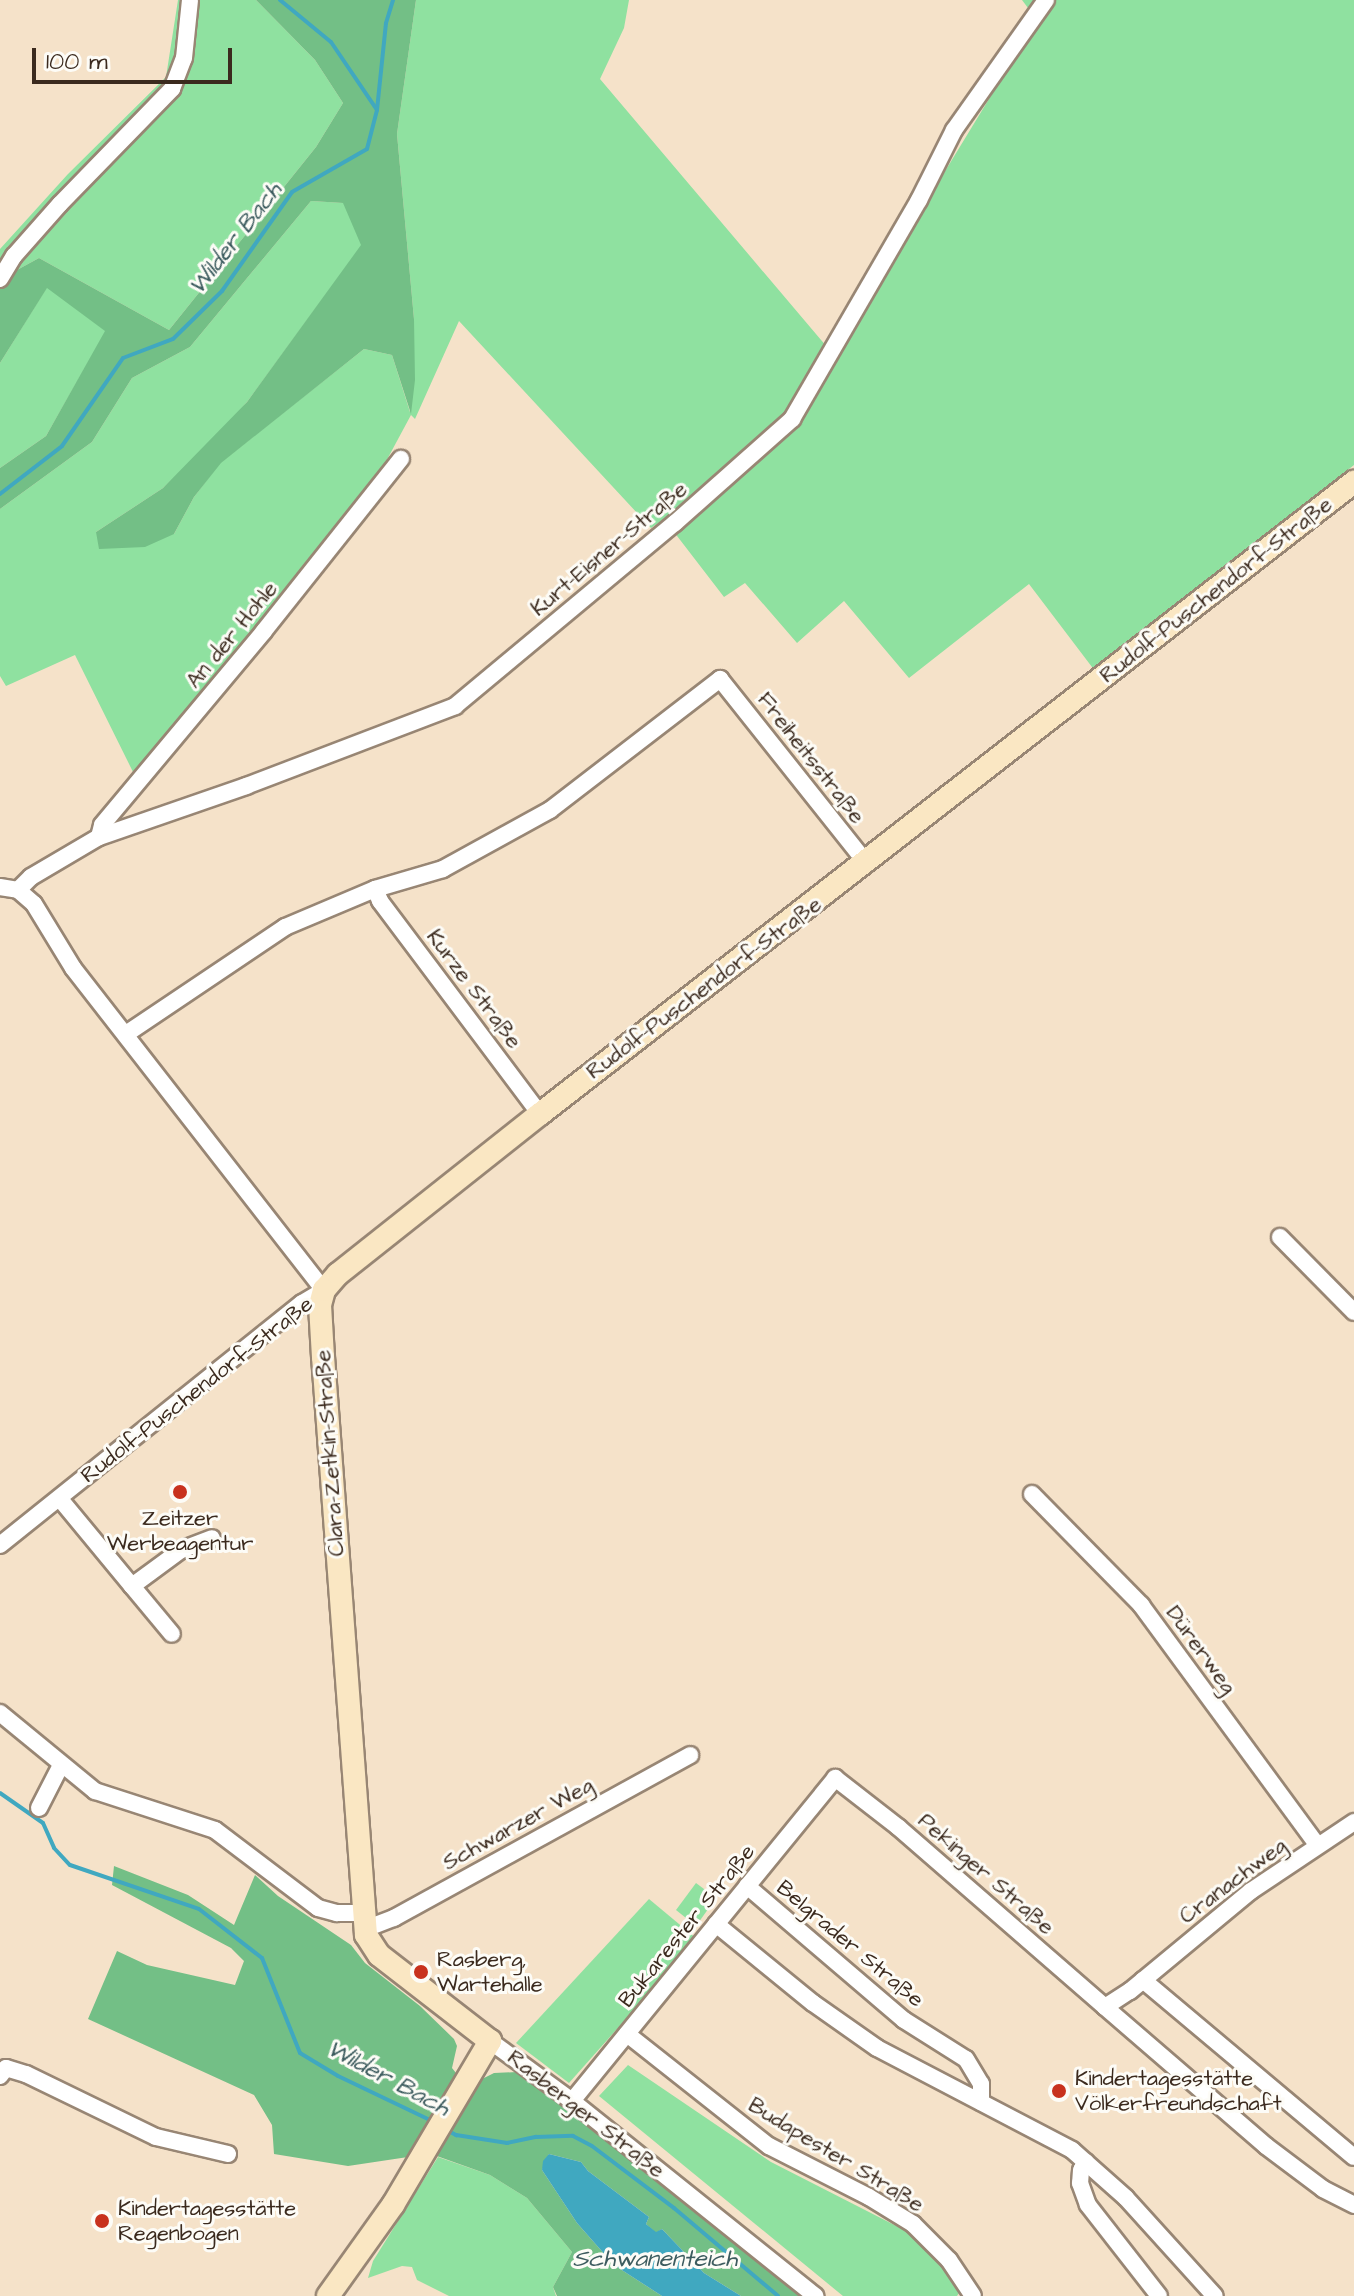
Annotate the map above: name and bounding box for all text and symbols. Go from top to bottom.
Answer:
scale bar [36,32,236,82]
text: 100 m [46,45,108,79]
water label: Wilder Bach [183,177,289,301]
street label: Kurt-Eisner-Straße [526,476,692,622]
street label: Rudolf-Puschendorf-Straße [1095,491,1337,689]
street label: An der Hohle [181,576,283,694]
street label: Freiheitsstraße [752,687,870,829]
street label: Rudolf-Puschendorf-Straße [581,891,827,1085]
street label: Kurze Straße [421,924,527,1054]
street label: Rudolf-Puschendorf-Straße [76,1291,318,1489]
street label: Clara-Zetkin-Straße [310,1349,350,1557]
marker: Zeitzer Werbeagentur [171,1483,189,1501]
place label: Zeitzer Werbeagentur [107,1505,253,1556]
street label: Dürerweg [1160,1601,1242,1699]
street label: Schwarzer Weg [438,1772,598,1876]
street label: Pekinger Straße [912,1808,1060,1940]
street label: Cranachweg [1174,1832,1292,1930]
street label: Bukarester Straße [613,1839,761,2013]
street label: Belgrader Straße [771,1875,929,2013]
place label: Rasberg, Wartehalle [437,1946,543,1998]
marker: Rasberg, Wartehalle [412,1963,430,1981]
water label: Wilder Bach [322,2035,454,2123]
street label: Rasberger Straße [502,2044,670,2184]
place label: Kindertagesstätte Völkerfreundschaft [1075,2065,1282,2116]
marker: Kindertagesstätte Völkerfreundschaft [1050,2082,1068,2100]
street label: Budapester Straße [743,2092,929,2218]
place label: Kindertagesstätte Regenbogen [118,2195,296,2246]
marker: Kindertagesstätte Regenbogen [93,2212,111,2230]
water label: Schwanenteich [573,2246,737,2274]

